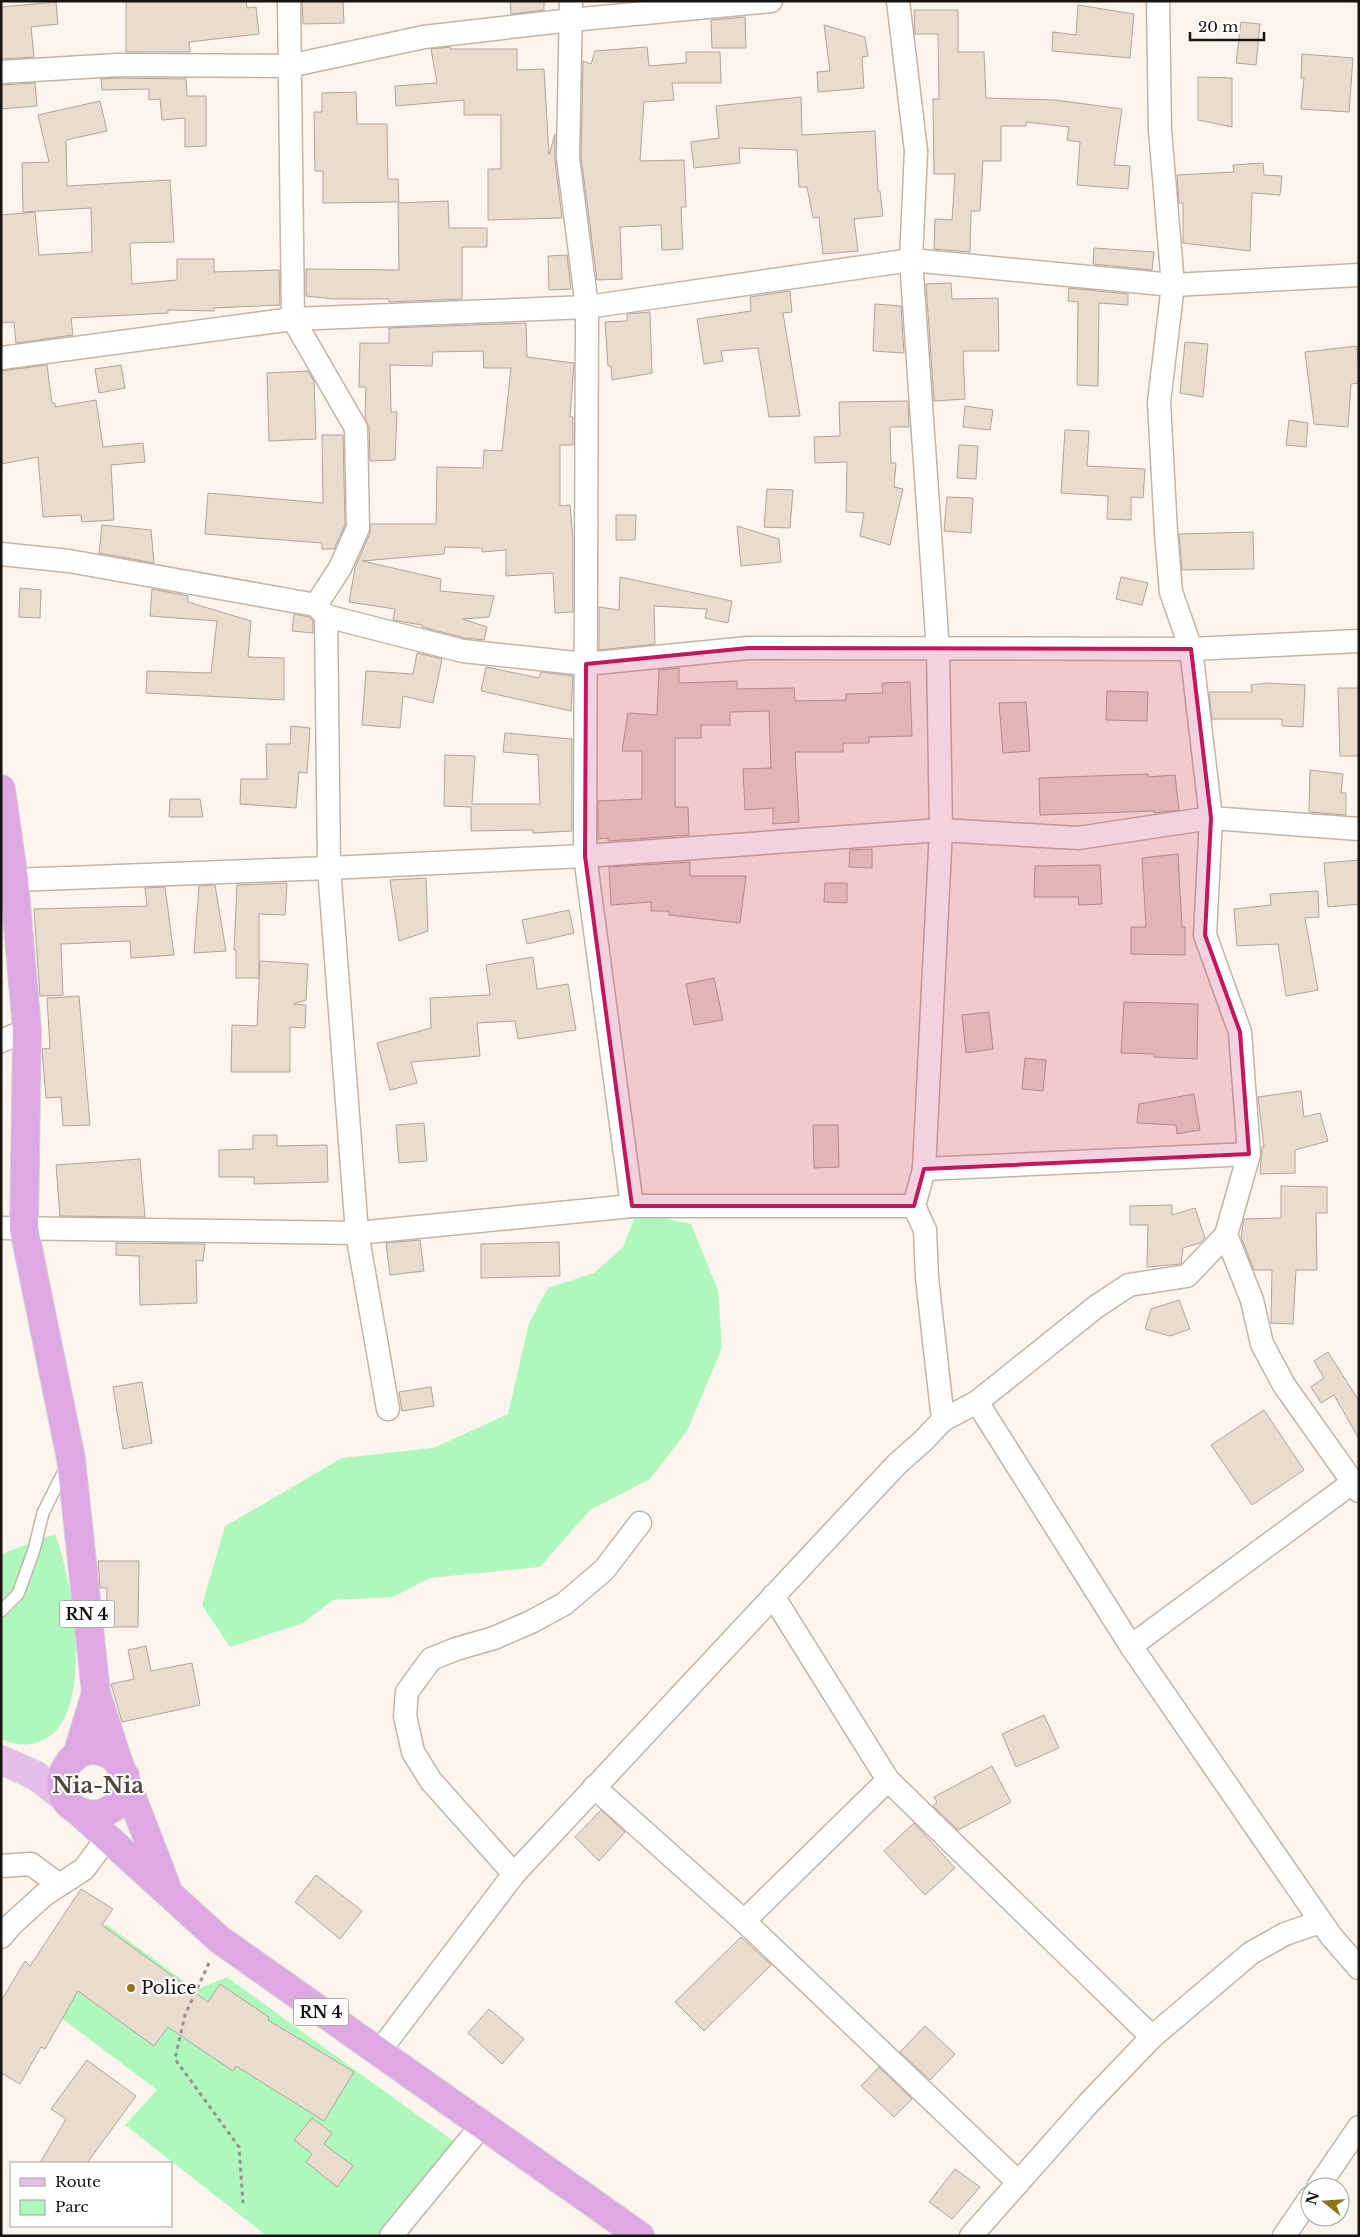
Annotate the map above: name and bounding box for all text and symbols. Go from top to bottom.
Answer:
scale bar [1190,10,1264,42]
text: 20 m [1198,17,1238,36]
road number: RN 4 [59,1600,114,1628]
district label: Nia-Nia [52,1772,144,1799]
place label: Police [141,1977,197,1999]
marker: Police [125,1982,137,1994]
road number: RN 4 [294,1998,348,2025]
legend [10,2162,172,2227]
text: Route [55,2172,101,2191]
north arrow [1300,2177,1350,2227]
text: N [1302,2189,1323,2207]
text: Parc [55,2197,88,2216]

